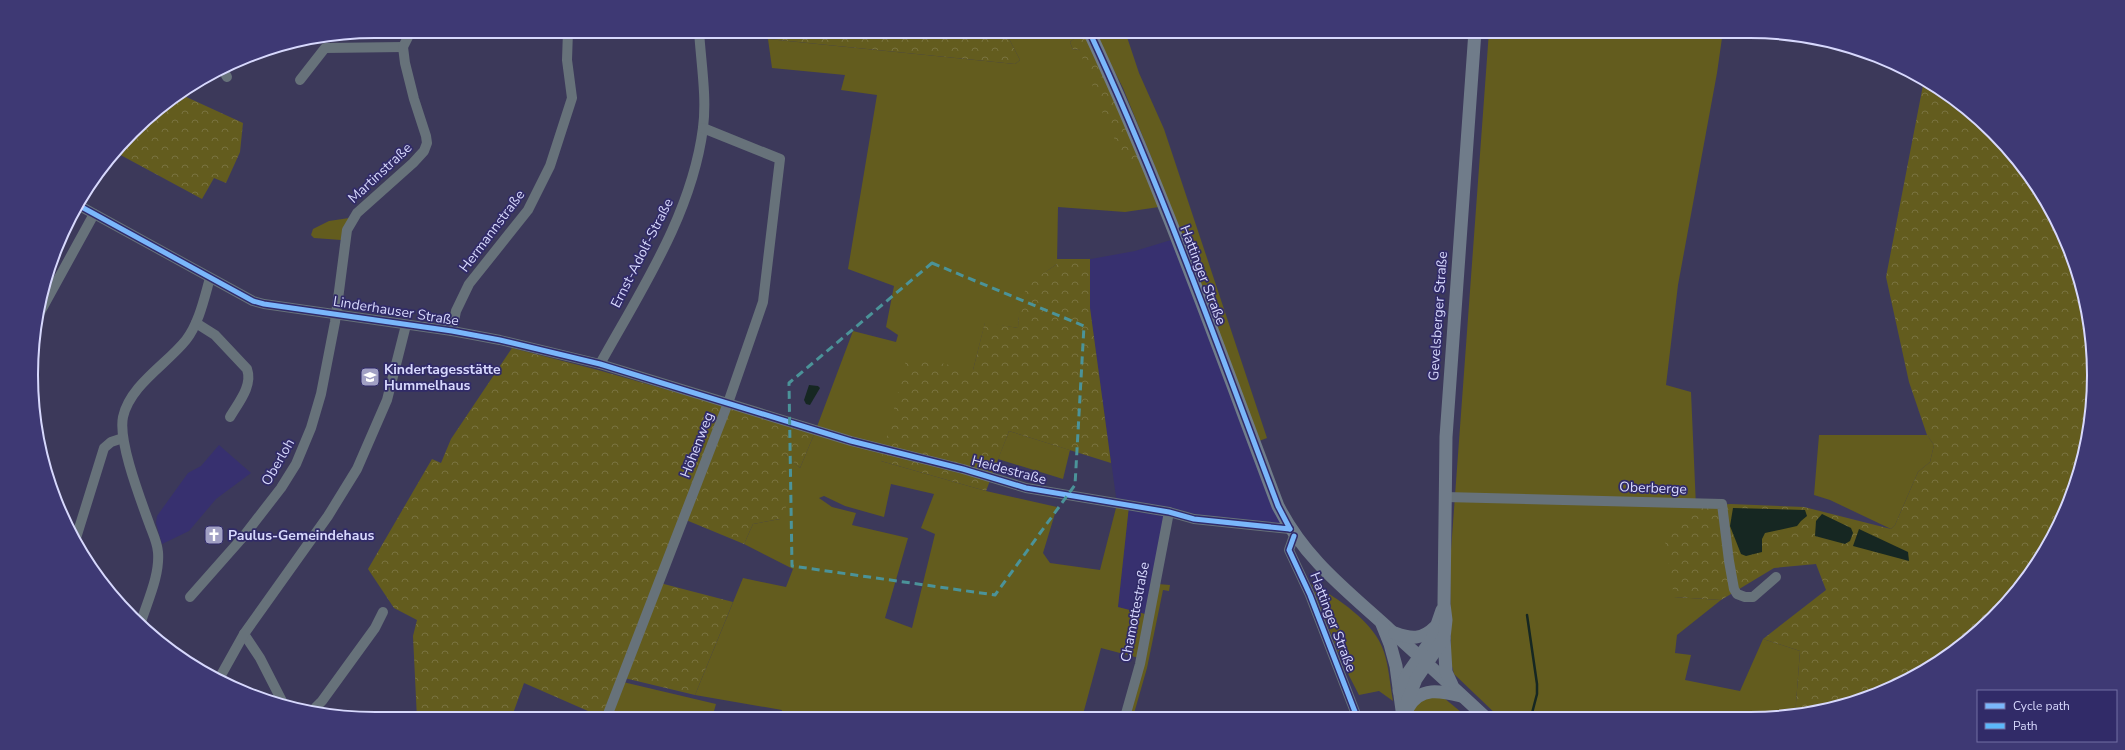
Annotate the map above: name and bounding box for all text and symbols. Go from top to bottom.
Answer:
street label: Martinstraße [344,138,416,208]
street label: Hermannstraße [455,186,529,276]
street label: Ernst-Adolf-Straße [606,195,678,311]
street label: Hattinger Straße [1175,223,1231,327]
street label: Gevelsberger Straße [1424,251,1452,381]
street label: Linderhauser Straße [332,292,460,330]
place label: Kindertagesstätte Hummelhaus [384,360,501,395]
school or university icon: Kindertagesstätte Hummelhaus [359,366,381,388]
street label: Höhenweg [676,409,718,481]
street label: Oberloh [257,435,299,489]
street label: Heidestraße [969,451,1049,489]
street label: Oberberge [1619,477,1687,499]
church icon: Paulus-Gemeindehaus [203,524,225,546]
place label: Paulus-Gemeindehaus [228,526,375,545]
street label: Chamottestraße [1116,560,1154,664]
street label: Hattinger Straße [1305,570,1361,674]
legend [1977,690,2117,742]
text: Cycle path [2013,698,2070,714]
text: Path [2013,718,2038,734]

